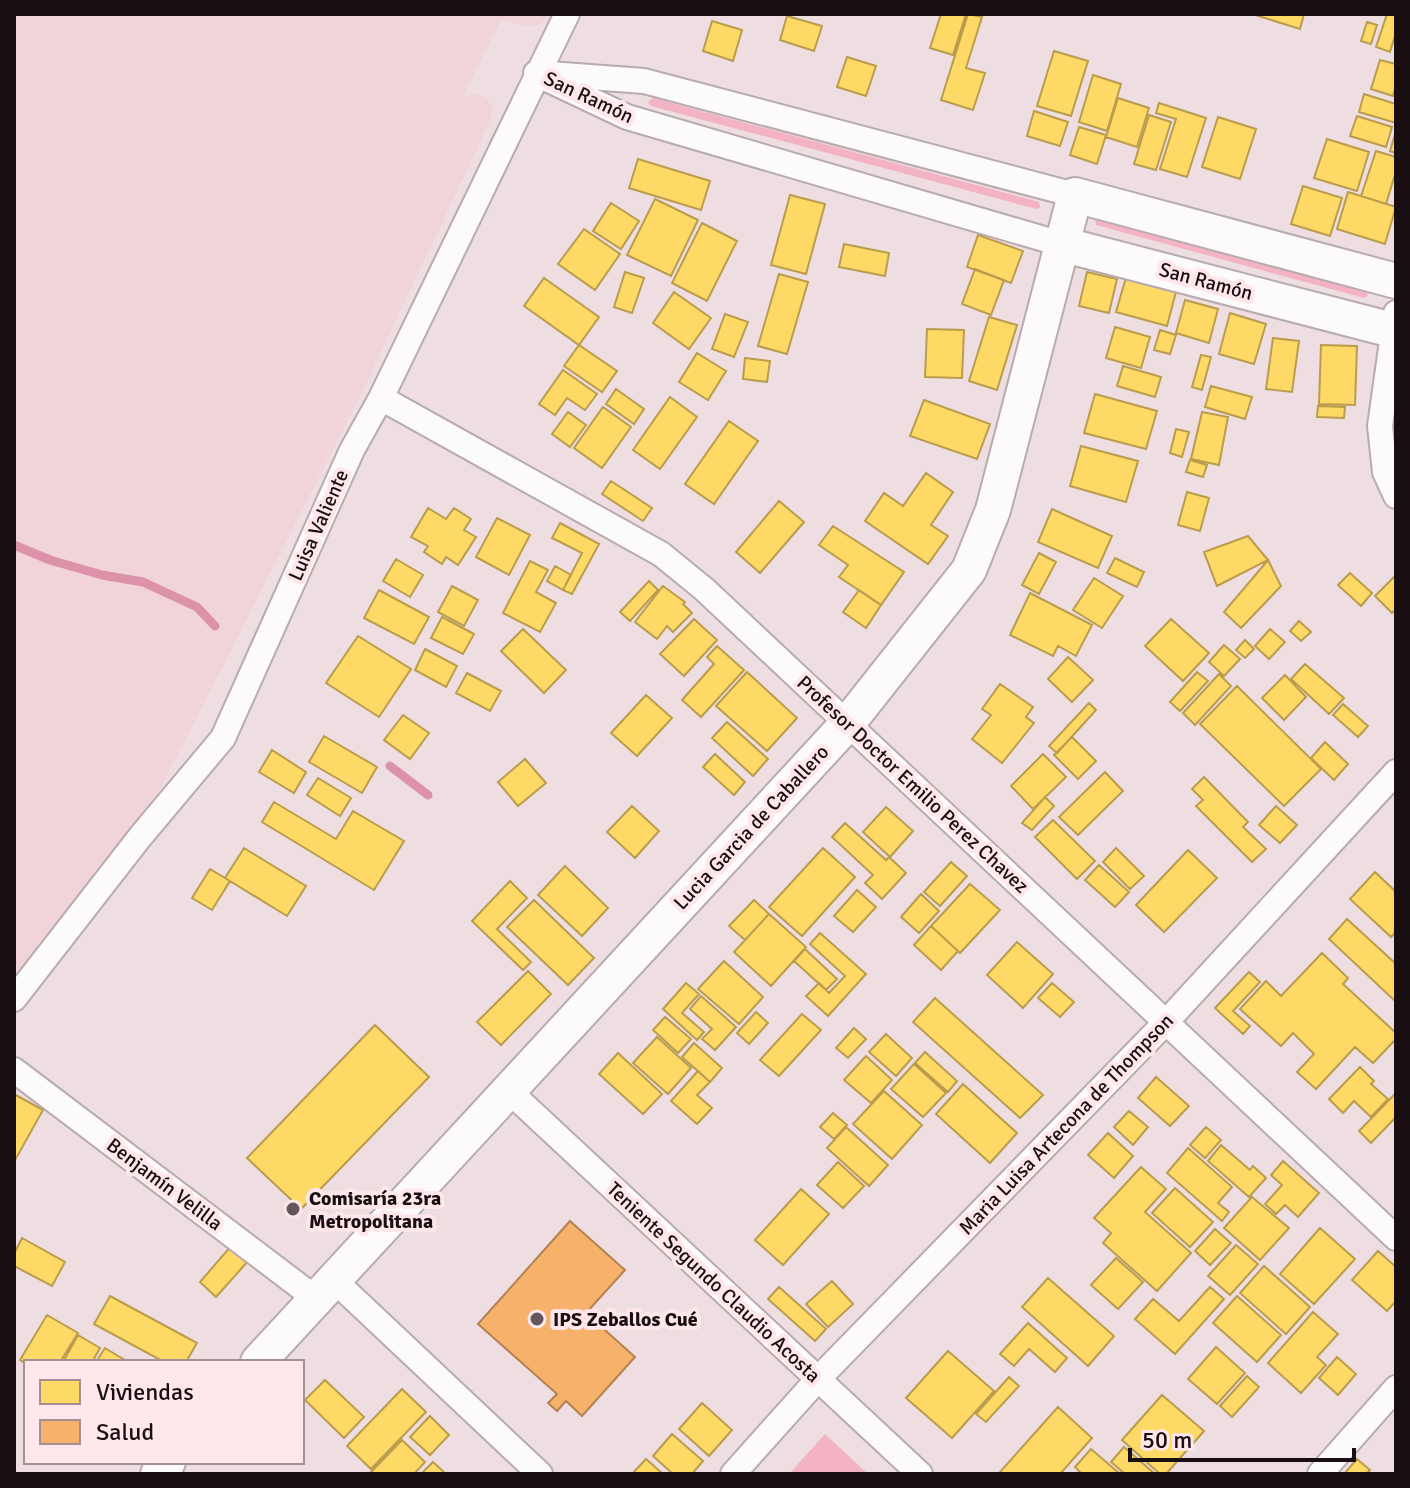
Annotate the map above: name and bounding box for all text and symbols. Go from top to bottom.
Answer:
street label: San Ramón [540,66,637,129]
street label: San Ramón [1156,257,1255,306]
street label: Luisa Valiente [283,466,354,585]
street label: Profesor Doctor Emilio Perez Chavez [792,670,1034,899]
street label: Lucia Garcia de Caballero [668,740,834,915]
street label: Maria Luisa Artecona de Thompson [954,1008,1179,1240]
street label: Benjamín Velilla [102,1133,228,1236]
street label: Teniente Segundo Claudio Acosta [602,1177,826,1388]
place label: Comisaría 23ra Metropolitana [309,1186,441,1234]
marker: Comisaría 23ra Metropolitana [284,1200,302,1218]
place label: IPS Zeballos Cué [553,1307,698,1332]
marker: IPS Zeballos Cué [528,1310,546,1328]
legend [24,1360,304,1464]
text: Viviendas [96,1377,194,1407]
scale bar [1130,1412,1354,1462]
text: Salud [96,1417,154,1447]
text: 50 m [1142,1425,1192,1455]

